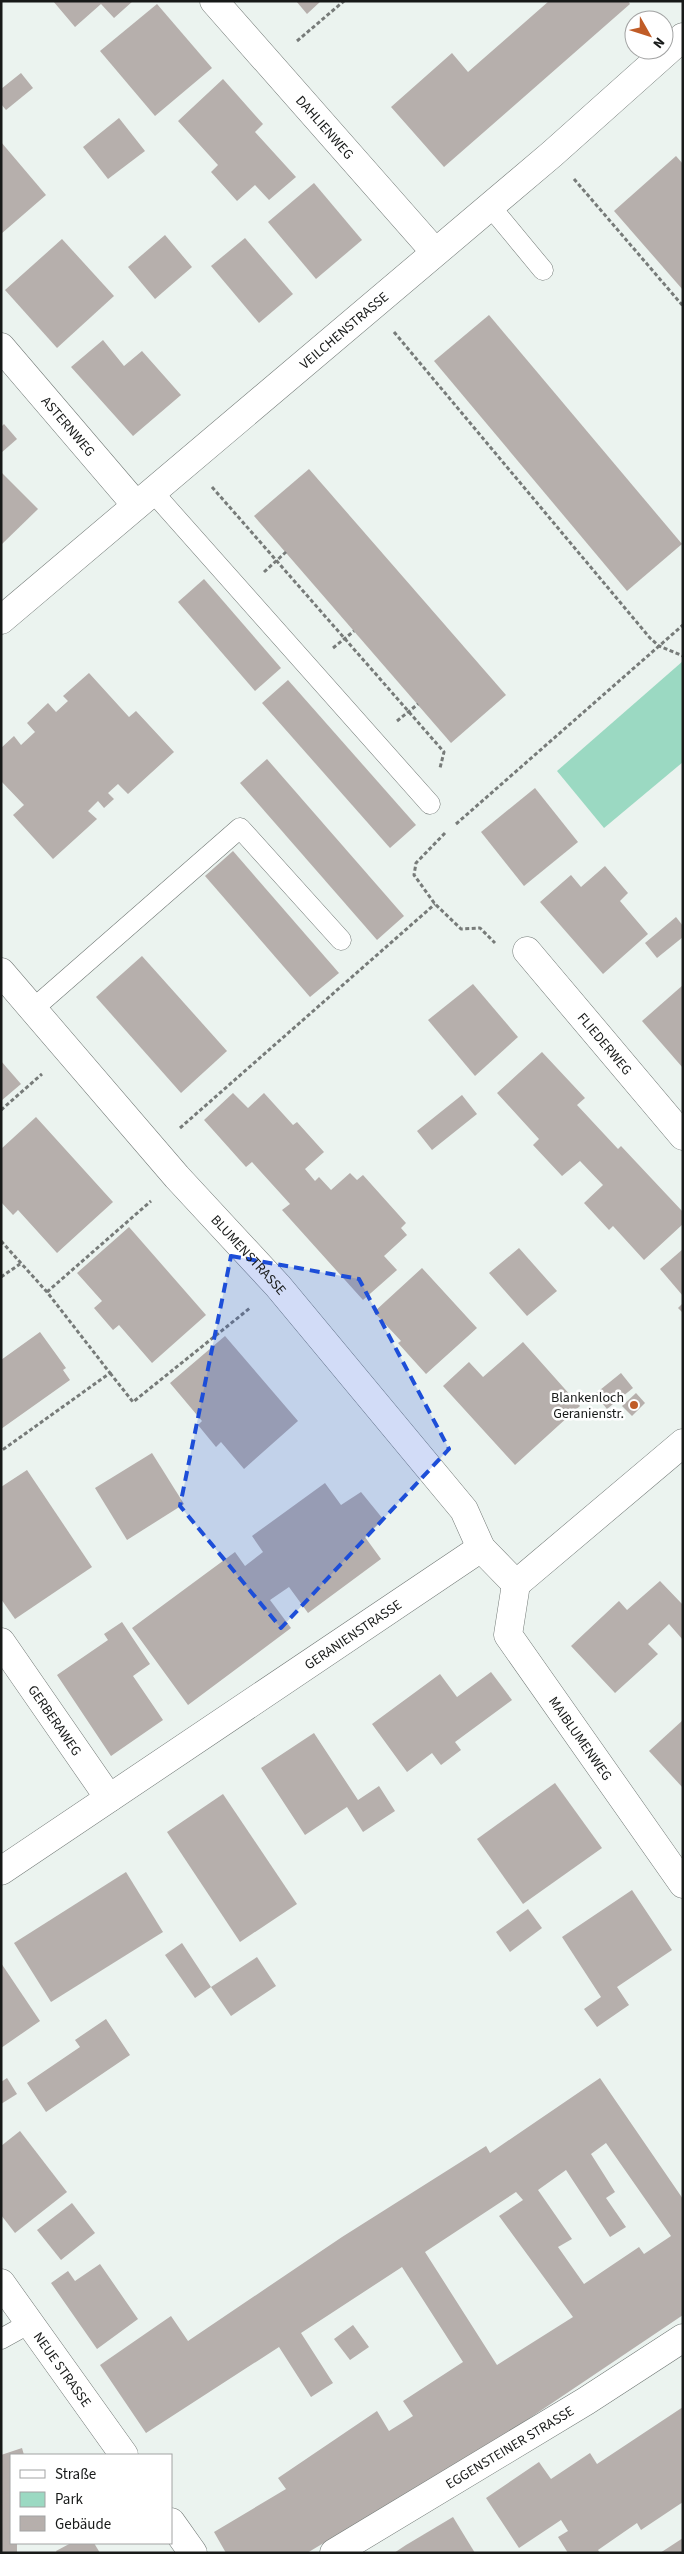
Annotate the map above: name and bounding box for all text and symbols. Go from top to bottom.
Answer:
north arrow [624,10,674,60]
text: N [648,33,669,52]
street label: DAHLIENWEG [291,91,358,164]
street label: VEILCHENSTRASSE [296,287,393,374]
street label: ASTERNWEG [36,392,99,461]
street label: FLIEDERWEG [572,1009,636,1080]
street label: BLUMENSTRASSE [206,1211,290,1300]
place label: Blankenloch Geranienstr. [551,1388,624,1424]
marker: Blankenloch Geranienstr. [628,1399,640,1411]
street label: GERANIENSTRASSE [301,1595,406,1675]
street label: GERBERAWEG [23,1681,86,1760]
street label: MAIBLUMENWEG [543,1693,616,1785]
street label: NEUE STRASSE [28,2328,96,2411]
street label: EGGENSTEINER STRASSE [442,2402,578,2494]
legend [10,2454,172,2544]
text: Straße [55,2464,96,2485]
text: Park [55,2489,84,2510]
text: Gebäude [55,2514,111,2535]

